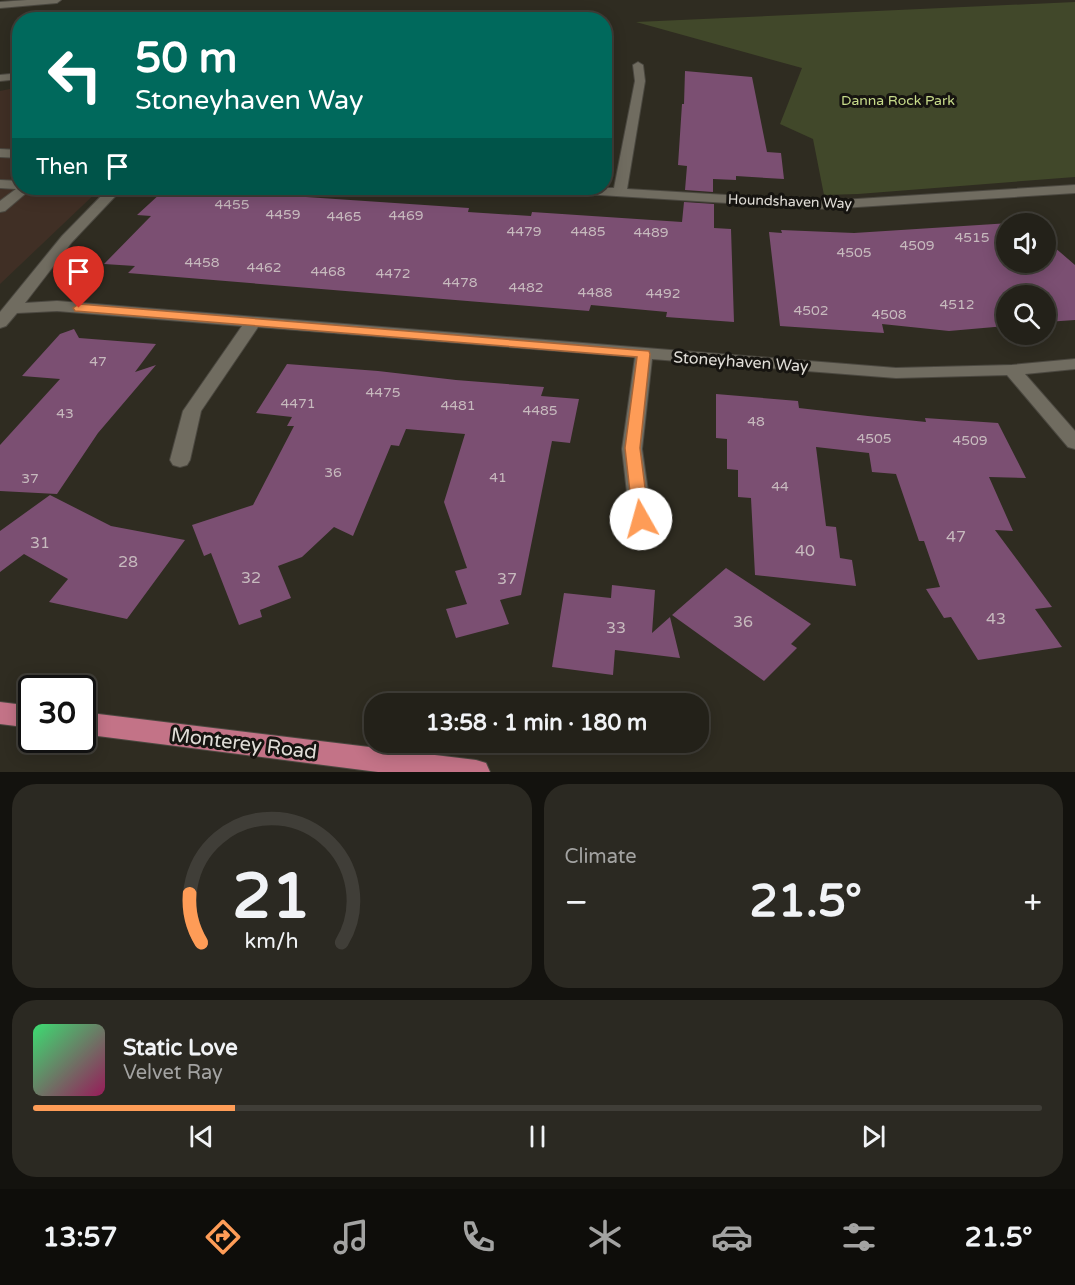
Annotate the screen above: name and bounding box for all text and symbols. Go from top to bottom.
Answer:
text: 50 m [135,33,237,84]
icon: left [36,36,114,114]
text: Stoneyhaven Way [135,84,364,117]
park label: Danna Rock Park [841,92,955,109]
icon: arrive [101,150,134,183]
text: Then [36,154,89,180]
street label: Houndshaven Way [728,191,853,212]
house number: 4455 [214,196,250,213]
house number: 4459 [265,206,301,223]
house number: 4469 [388,207,424,224]
house number: 4465 [326,208,362,225]
map controls [996,213,1056,345]
button: sound [996,213,1056,273]
house number: 4479 [506,223,542,240]
house number: 4485 [570,223,606,240]
house number: 4489 [633,224,669,241]
house number: 4515 [954,229,990,246]
house number: 4509 [899,237,935,254]
house number: 4505 [836,244,872,261]
pin [53,246,104,308]
house number: 4458 [184,254,220,271]
icon: arrive [62,255,95,288]
house number: 4462 [246,259,282,276]
house number: 4468 [310,263,346,280]
house number: 4472 [375,265,411,282]
house number: 4478 [442,274,478,291]
house number: 4482 [508,279,544,296]
house number: 4488 [577,284,613,301]
house number: 4492 [645,285,681,302]
button: search [996,285,1056,345]
house number: 4512 [939,296,975,313]
house number: 4502 [793,302,829,319]
house number: 4508 [871,306,907,323]
street label: Stoneyhaven Way [673,347,810,377]
house number: 47 [89,353,107,370]
house number: 4475 [365,384,401,401]
house number: 4471 [280,395,316,412]
house number: 4481 [440,397,476,414]
house number: 4485 [522,402,558,419]
house number: 43 [56,405,74,422]
house number: 48 [747,413,765,430]
house number: 4505 [856,430,892,447]
house number: 4509 [952,432,988,449]
house number: 36 [324,464,342,481]
house number: 41 [489,469,507,486]
house number: 37 [21,470,39,487]
house number: 44 [771,478,789,495]
position arrow [609,487,673,551]
house number: 47 [946,527,966,547]
house number: 31 [30,533,50,553]
house number: 40 [795,541,815,561]
house number: 28 [118,552,138,572]
house number: 32 [241,568,261,588]
house number: 37 [497,569,517,589]
house number: 43 [986,609,1006,629]
house number: 36 [733,612,753,632]
house number: 33 [606,618,626,638]
speed limit sign: 30 [18,675,96,753]
text: 13:58 · 1 min · 180 m [426,710,647,736]
street label: Monterey Road [170,723,318,765]
text: Climate [565,845,637,869]
text: 21 [233,860,311,935]
text: 21.5° [749,875,862,929]
text: − [565,883,588,922]
text: + [1023,883,1042,922]
text: km/h [245,928,299,954]
text: Static Love [123,1035,238,1061]
text: Velvet Ray [123,1061,223,1085]
icon: previous [185,1120,218,1153]
icon: pause [521,1120,554,1153]
icon: next [857,1120,890,1153]
icon: directions [202,1216,244,1258]
icon: music [330,1216,372,1258]
icon: phone [457,1216,499,1258]
icon: climate [584,1216,626,1258]
icon: car [711,1216,753,1258]
icon: filters [838,1216,880,1258]
text: 13:57 [43,1221,117,1254]
text: 21.5° [965,1221,1032,1254]

